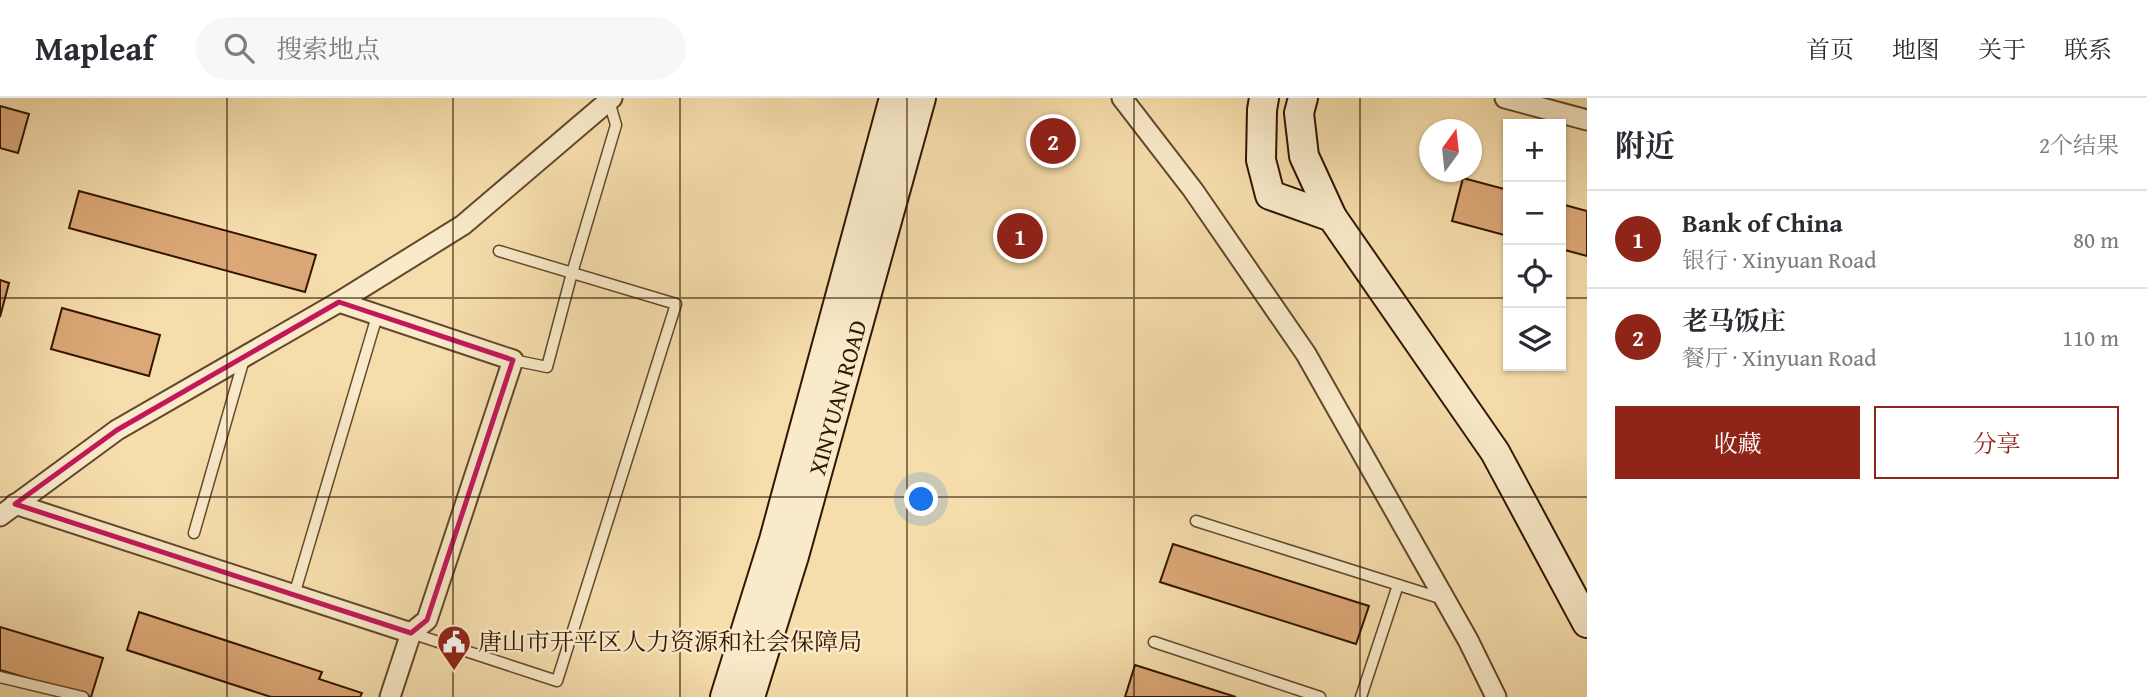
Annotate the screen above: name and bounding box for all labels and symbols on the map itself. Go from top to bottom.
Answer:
pin: 2 [1030,115,1076,167]
north arrow [1419,119,1482,182]
pin: 1 [997,210,1043,262]
street label: XINYUAN ROAD [799,316,876,479]
your location [904,482,938,516]
public building icon: 唐山市开平区人力资源和社会保障局 [435,623,473,672]
place label: 唐山市开平区人力资源和社会保障局 [478,624,862,659]

